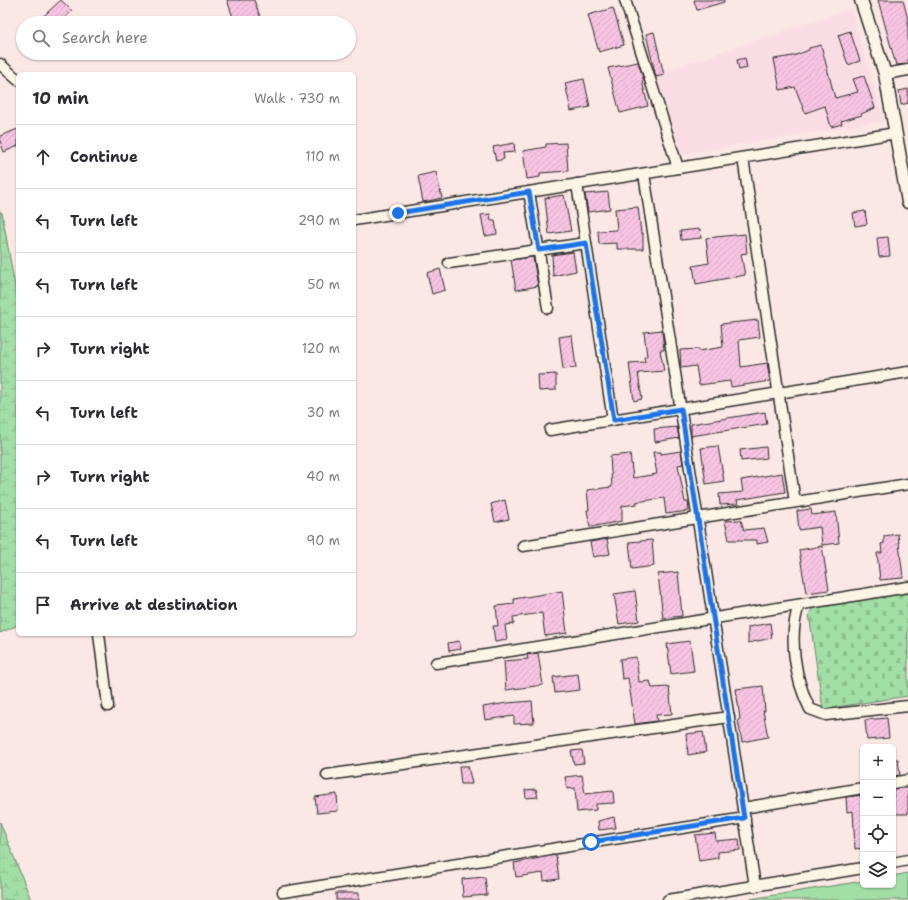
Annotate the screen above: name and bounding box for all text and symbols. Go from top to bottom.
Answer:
search box [16,16,356,60]
icon: search [30,27,52,49]
text: Search here [62,28,148,48]
text: 10 min [32,87,89,109]
text: Walk · 730 m [254,90,340,107]
icon: ahead [32,146,54,168]
text: Continue [70,147,138,167]
text: 110 m [305,148,340,165]
route end [389,204,407,222]
icon: left [32,210,54,232]
text: Turn left [70,211,138,231]
text: 290 m [298,212,340,229]
icon: left [32,274,54,296]
text: Turn left [70,275,138,295]
text: 50 m [307,276,340,293]
icon: right [32,338,54,360]
text: Turn right [70,339,150,359]
text: 120 m [302,340,340,357]
icon: left [32,402,54,424]
text: Turn left [70,403,138,423]
text: 30 m [306,404,340,421]
icon: right [32,466,54,488]
text: Turn right [70,467,150,487]
text: 40 m [306,468,340,485]
icon: left [32,530,54,552]
text: Turn left [70,531,138,551]
text: 90 m [306,532,340,549]
icon: arrive [32,594,54,616]
text: Arrive at destination [70,595,238,615]
map controls [860,744,896,888]
button: + [860,744,896,780]
button: − [860,780,896,816]
button: locate [860,816,896,852]
route start [582,833,600,851]
button: layers [860,852,896,888]

